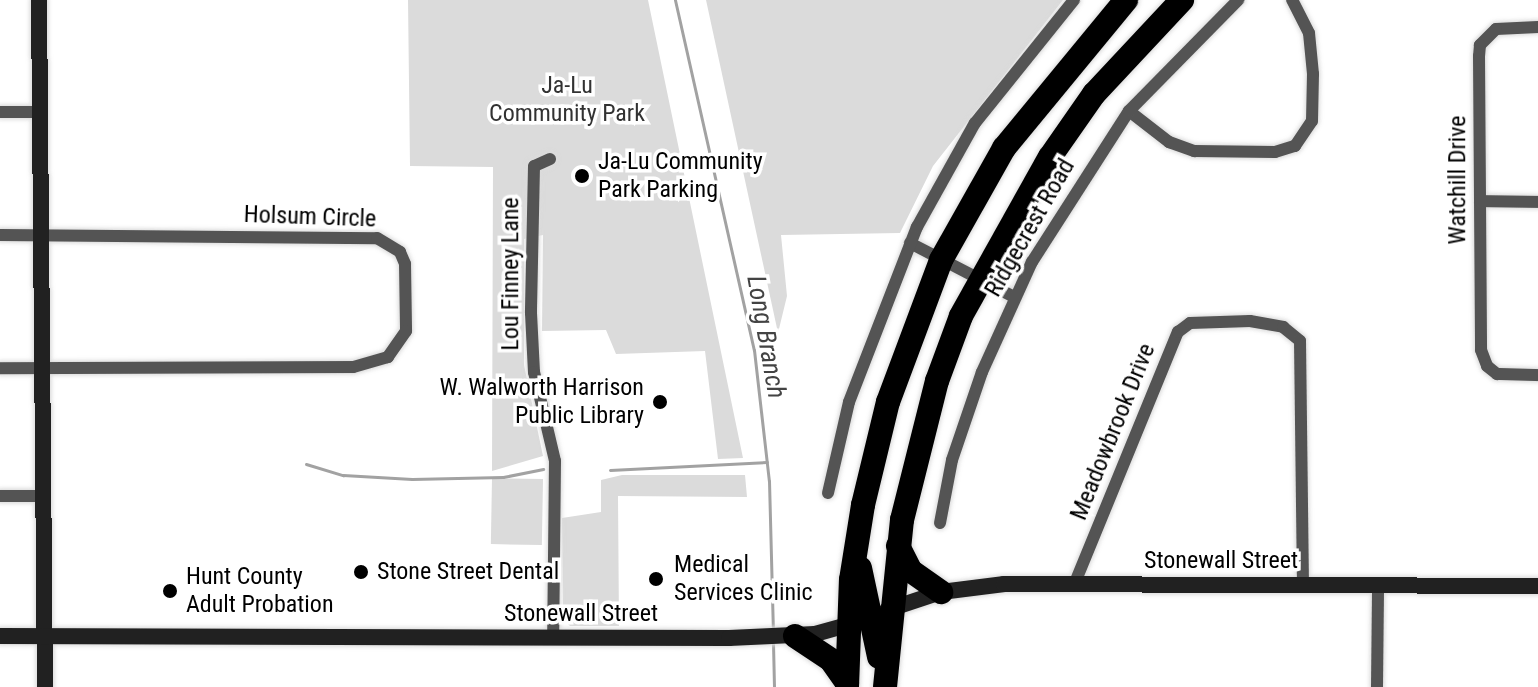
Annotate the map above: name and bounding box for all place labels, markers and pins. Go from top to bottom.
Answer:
place label: Ja-Lu Community Park Parking [598,148,763,204]
marker: Ja-Lu Community Park Parking [573,167,591,185]
place label: W. Walworth Harrison Public Library [440,374,644,430]
marker: W. Walworth Harrison Public Library [651,393,669,411]
place label: Medical Services Clinic [674,551,813,607]
place label: Stone Street Dental [377,558,559,586]
place label: Hunt County Adult Probation [186,563,334,619]
marker: Stone Street Dental [352,563,370,581]
marker: Medical Services Clinic [645,568,667,590]
marker: Hunt County Adult Probation [161,582,179,600]

